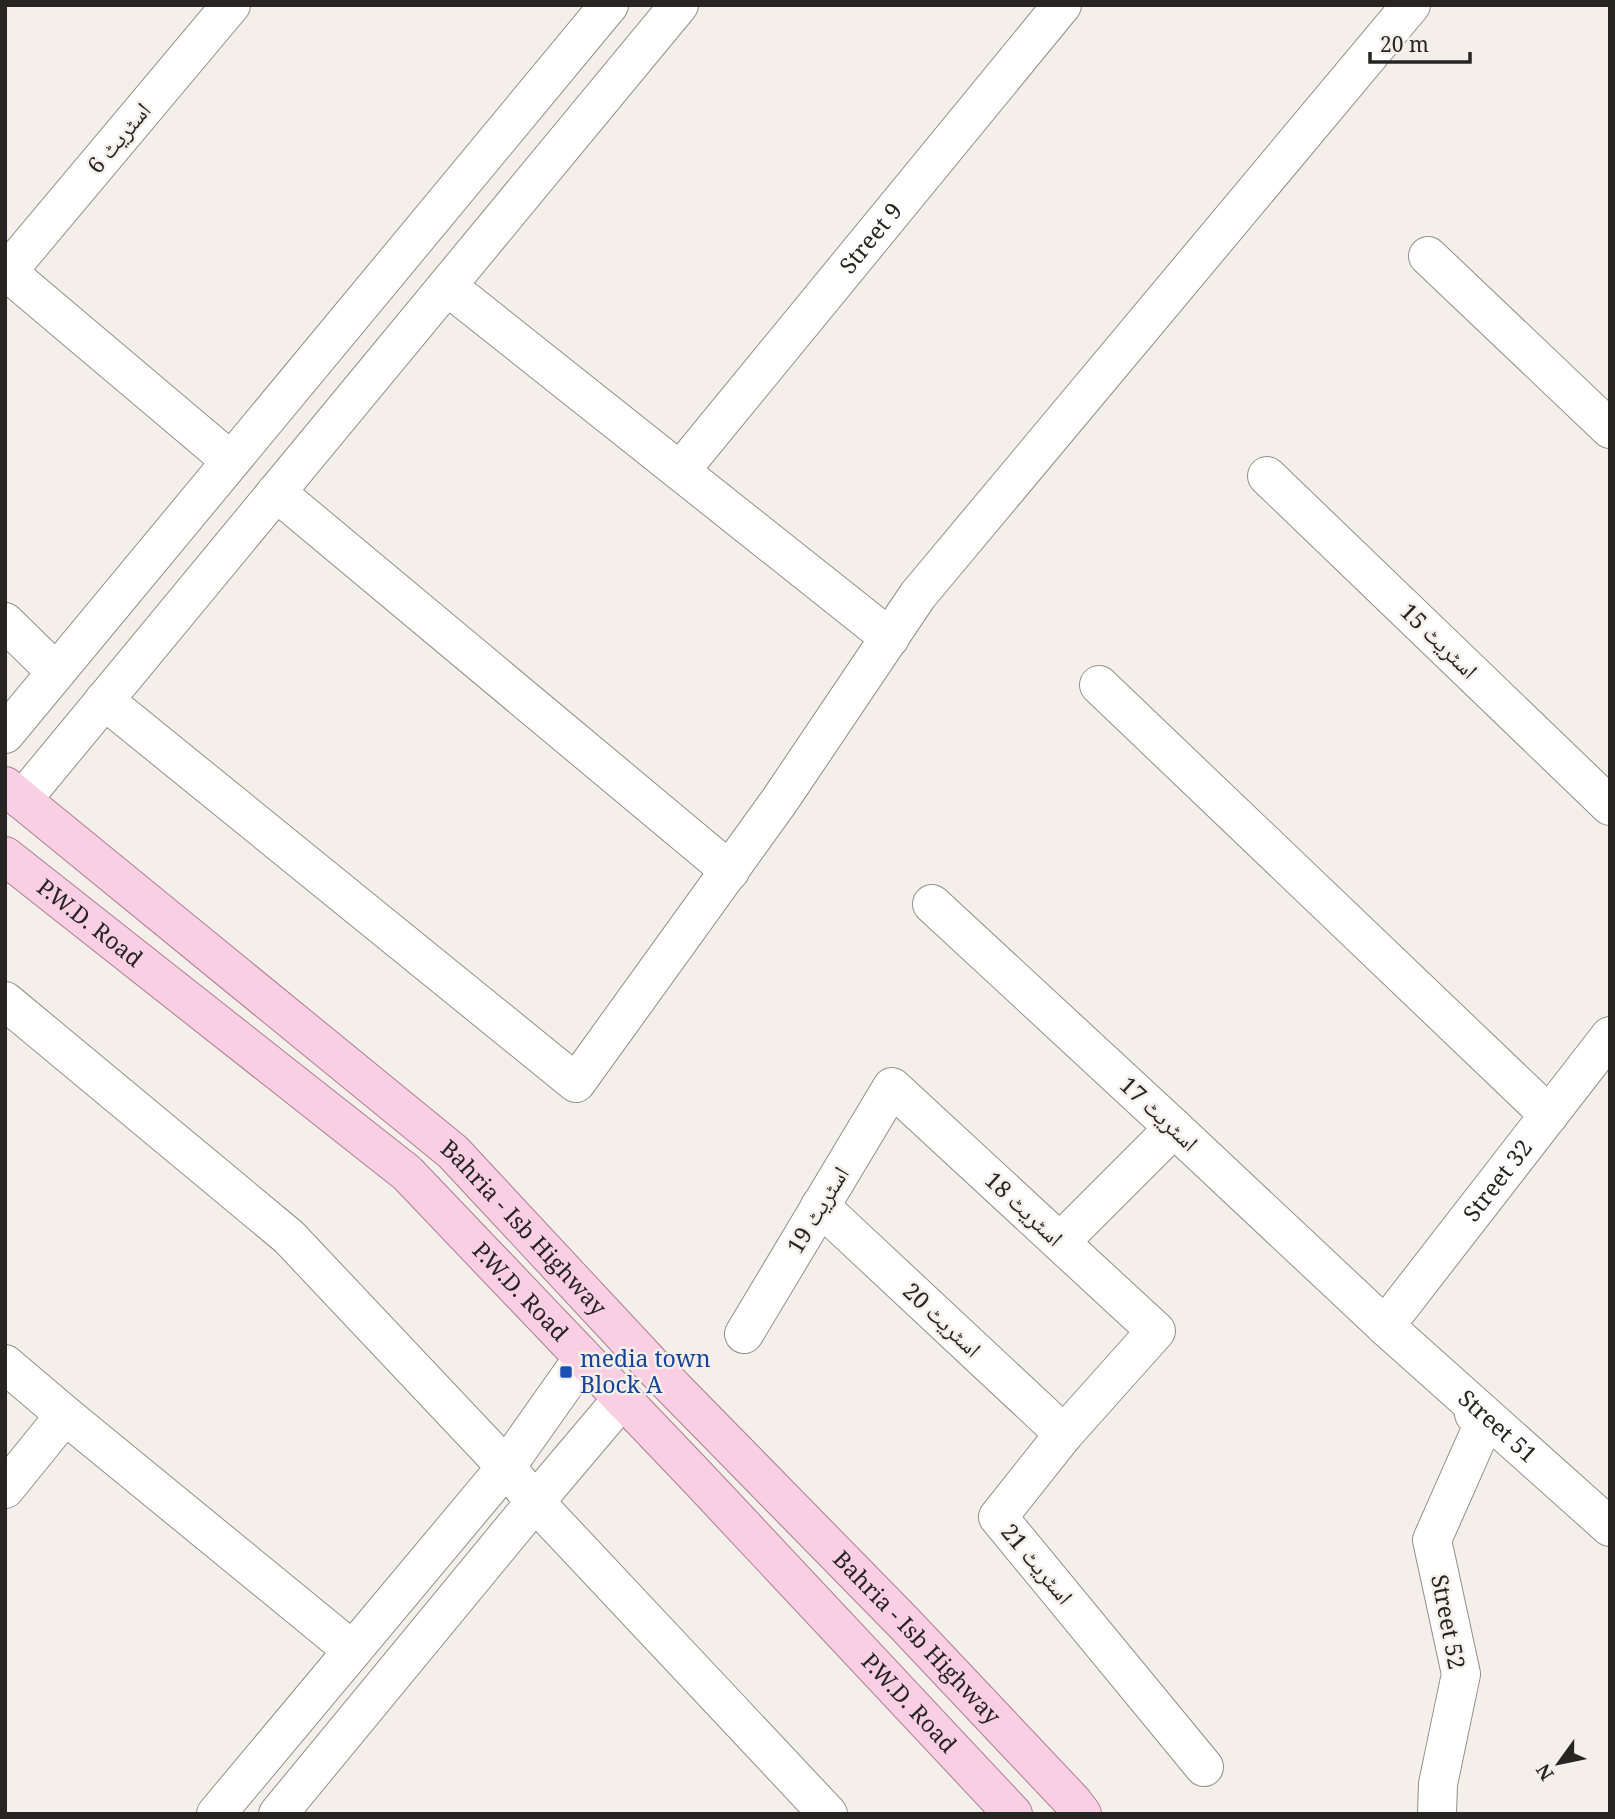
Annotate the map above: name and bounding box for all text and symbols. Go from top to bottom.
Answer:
scale bar [1370,21,1470,65]
text: 20 m [1380,30,1429,58]
street label: اسٹریٹ 6 [79,95,157,180]
street label: Street 9 [831,195,909,280]
street label: اسٹریٹ 15 [1394,595,1486,685]
street label: P.W.D. Road [31,871,150,974]
street label: اسٹریٹ 17 [1113,1069,1206,1158]
street label: Bahria - Isb Highway [435,1132,614,1322]
street label: Street 32 [1455,1132,1539,1228]
street label: اسٹریٹ 19 [779,1160,856,1259]
street label: اسٹریٹ 18 [978,1164,1071,1253]
street label: P.W.D. Road [466,1234,576,1348]
street label: اسٹریٹ 20 [896,1275,989,1364]
place label: media town Block A [580,1342,711,1400]
marker: media town Block A [558,1364,574,1380]
street label: Street 51 [1452,1382,1545,1470]
street label: اسٹریٹ 21 [994,1516,1081,1611]
street label: Bahria - Isb Highway [826,1543,1009,1731]
street label: Street 52 [1424,1572,1474,1672]
street label: P.W.D. Road [855,1645,965,1759]
north arrow [1524,1728,1594,1798]
text: N [1530,1759,1560,1786]

